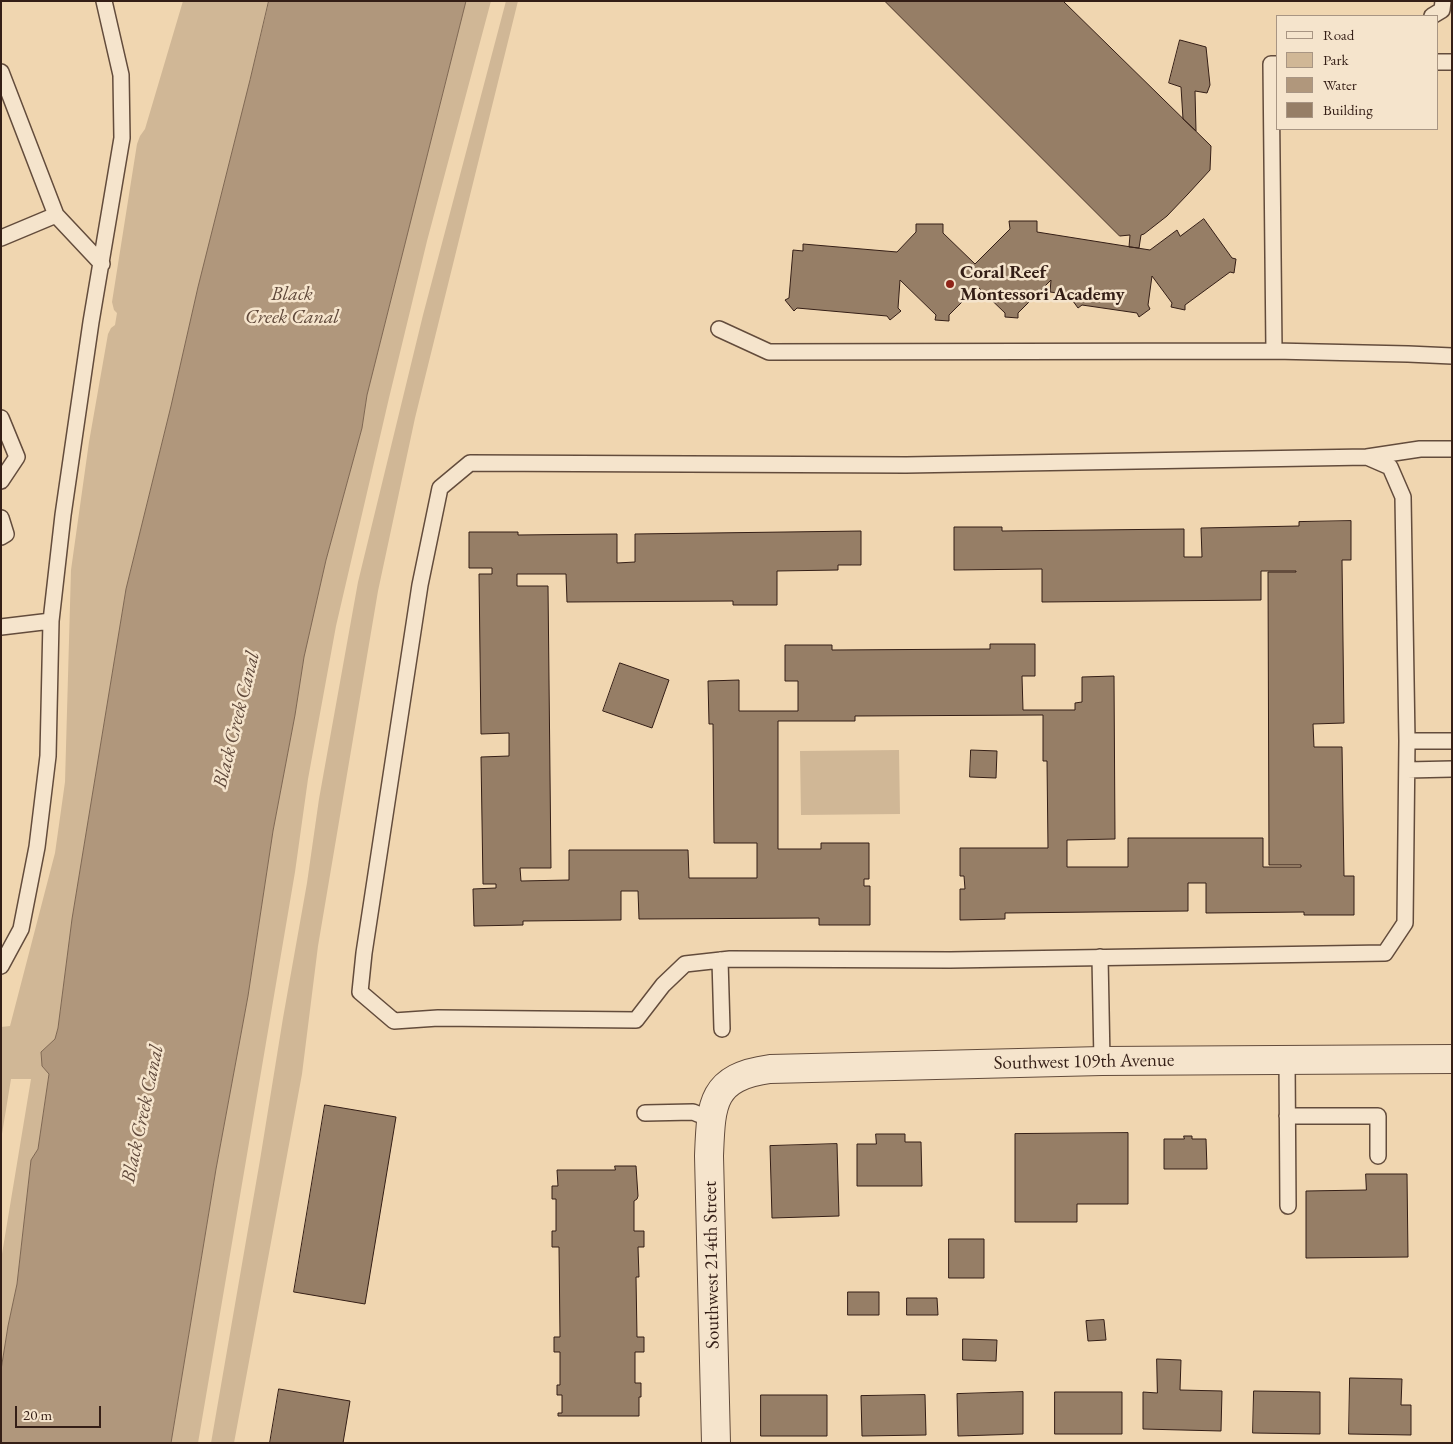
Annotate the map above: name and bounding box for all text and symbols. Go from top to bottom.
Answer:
legend [1276,15,1438,130]
text: Road [1323,25,1354,44]
text: Park [1323,50,1349,69]
text: Water [1323,75,1357,94]
text: Building [1323,100,1373,119]
place label: Coral Reef Montessori Academy [960,262,1125,306]
marker: Coral Reef Montessori Academy [944,278,956,290]
water label: Black Creek Canal [245,283,339,330]
water label: Black Creek Canal [208,649,266,791]
water label: Black Creek Canal [117,1043,169,1185]
street label: Southwest 109th Avenue [993,1049,1175,1075]
street label: Southwest 214th Street [699,1181,725,1349]
scale bar [18,1396,104,1428]
text: 20 m [23,1405,52,1424]

